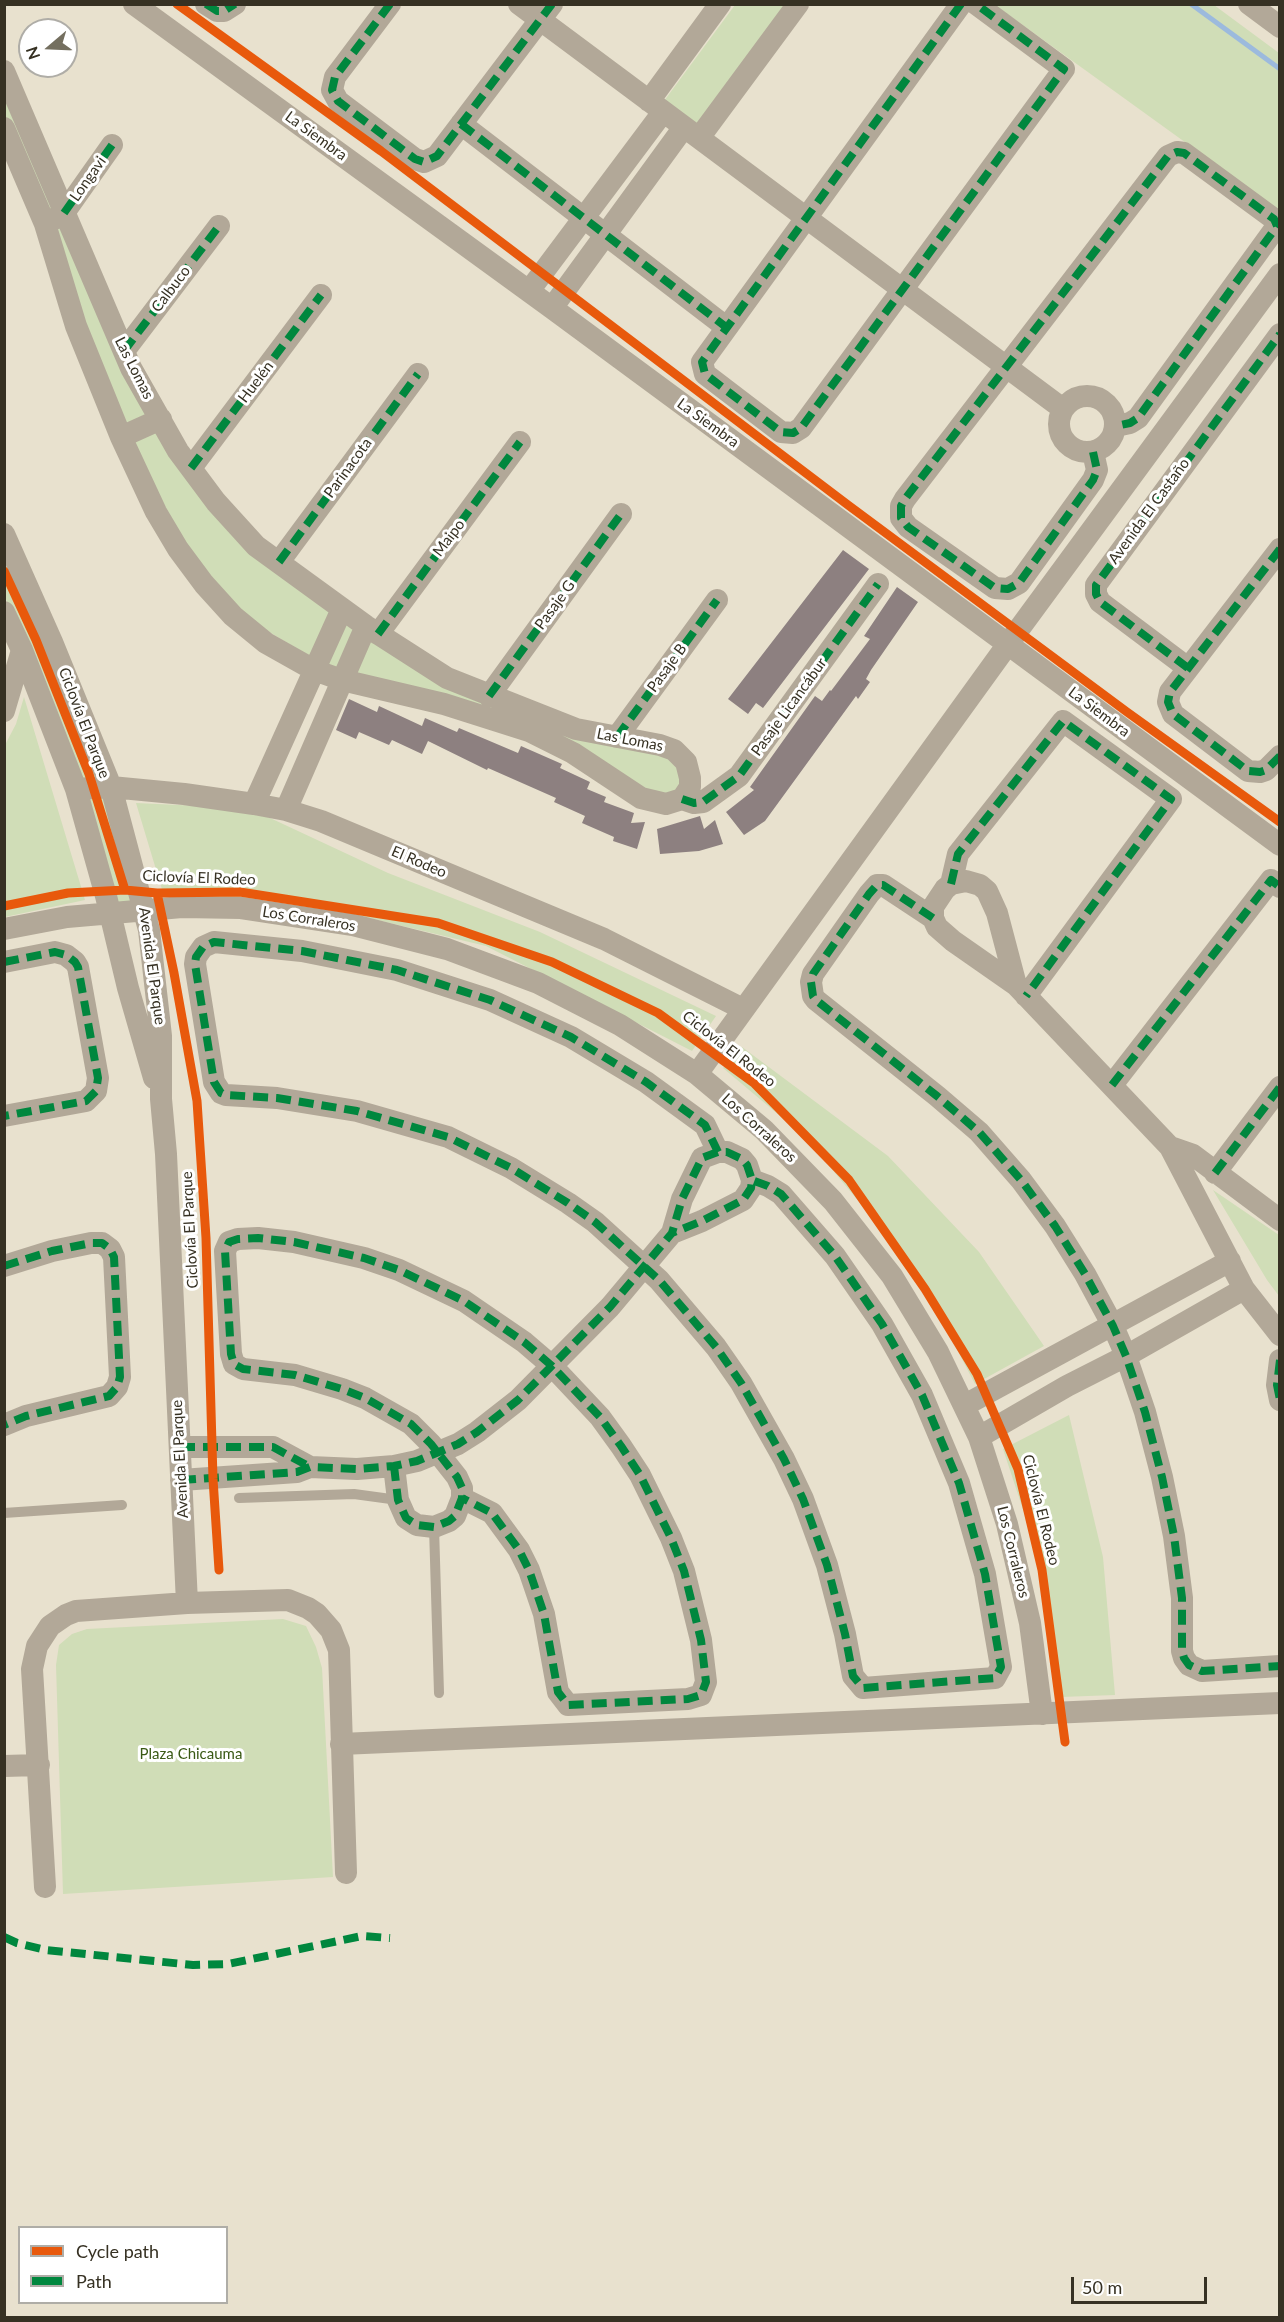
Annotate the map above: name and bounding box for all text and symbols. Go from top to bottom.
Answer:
north arrow [18,18,78,78]
text: N [21,44,43,62]
street label: La Siembra [282,108,350,164]
street label: Longavi [66,153,110,205]
street label: Calbuco [148,262,194,316]
street label: Las Lomas [111,334,157,402]
street label: Huelén [235,358,277,406]
street label: La Siembra [674,395,742,451]
street label: Parinacota [320,435,376,501]
street label: Avenida El Castaño [1105,455,1193,567]
street label: Maipo [429,516,469,560]
street label: Pasaje G [531,577,579,633]
street label: Pasaje B [643,640,691,696]
street label: Pasaje Licancábur [747,655,831,759]
street label: Ciclovía El Parque [55,665,113,781]
street label: La Siembra [1065,683,1133,741]
street label: Las Lomas [595,725,665,755]
street label: El Rodeo [389,842,449,882]
street label: Ciclovía El Rodeo [142,867,256,889]
street label: Los Corraleros [261,903,357,935]
street label: Avenida El Parque [135,906,169,1026]
street label: Ciclovía El Rodeo [679,1007,779,1091]
street label: Los Corraleros [718,1090,800,1166]
street label: Ciclovía El Parque [178,1171,202,1289]
street label: Avenida El Parque [168,1399,192,1519]
street label: Ciclovía El Rodeo [1019,1453,1063,1567]
street label: Los Corraleros [993,1504,1033,1600]
park label: Plaza Chicauma [140,1745,242,1763]
legend [18,2226,228,2304]
text: Cycle path [76,2240,159,2262]
scale bar [1074,2265,1210,2303]
text: Path [76,2270,112,2292]
text: 50 m [1082,2276,1122,2298]

